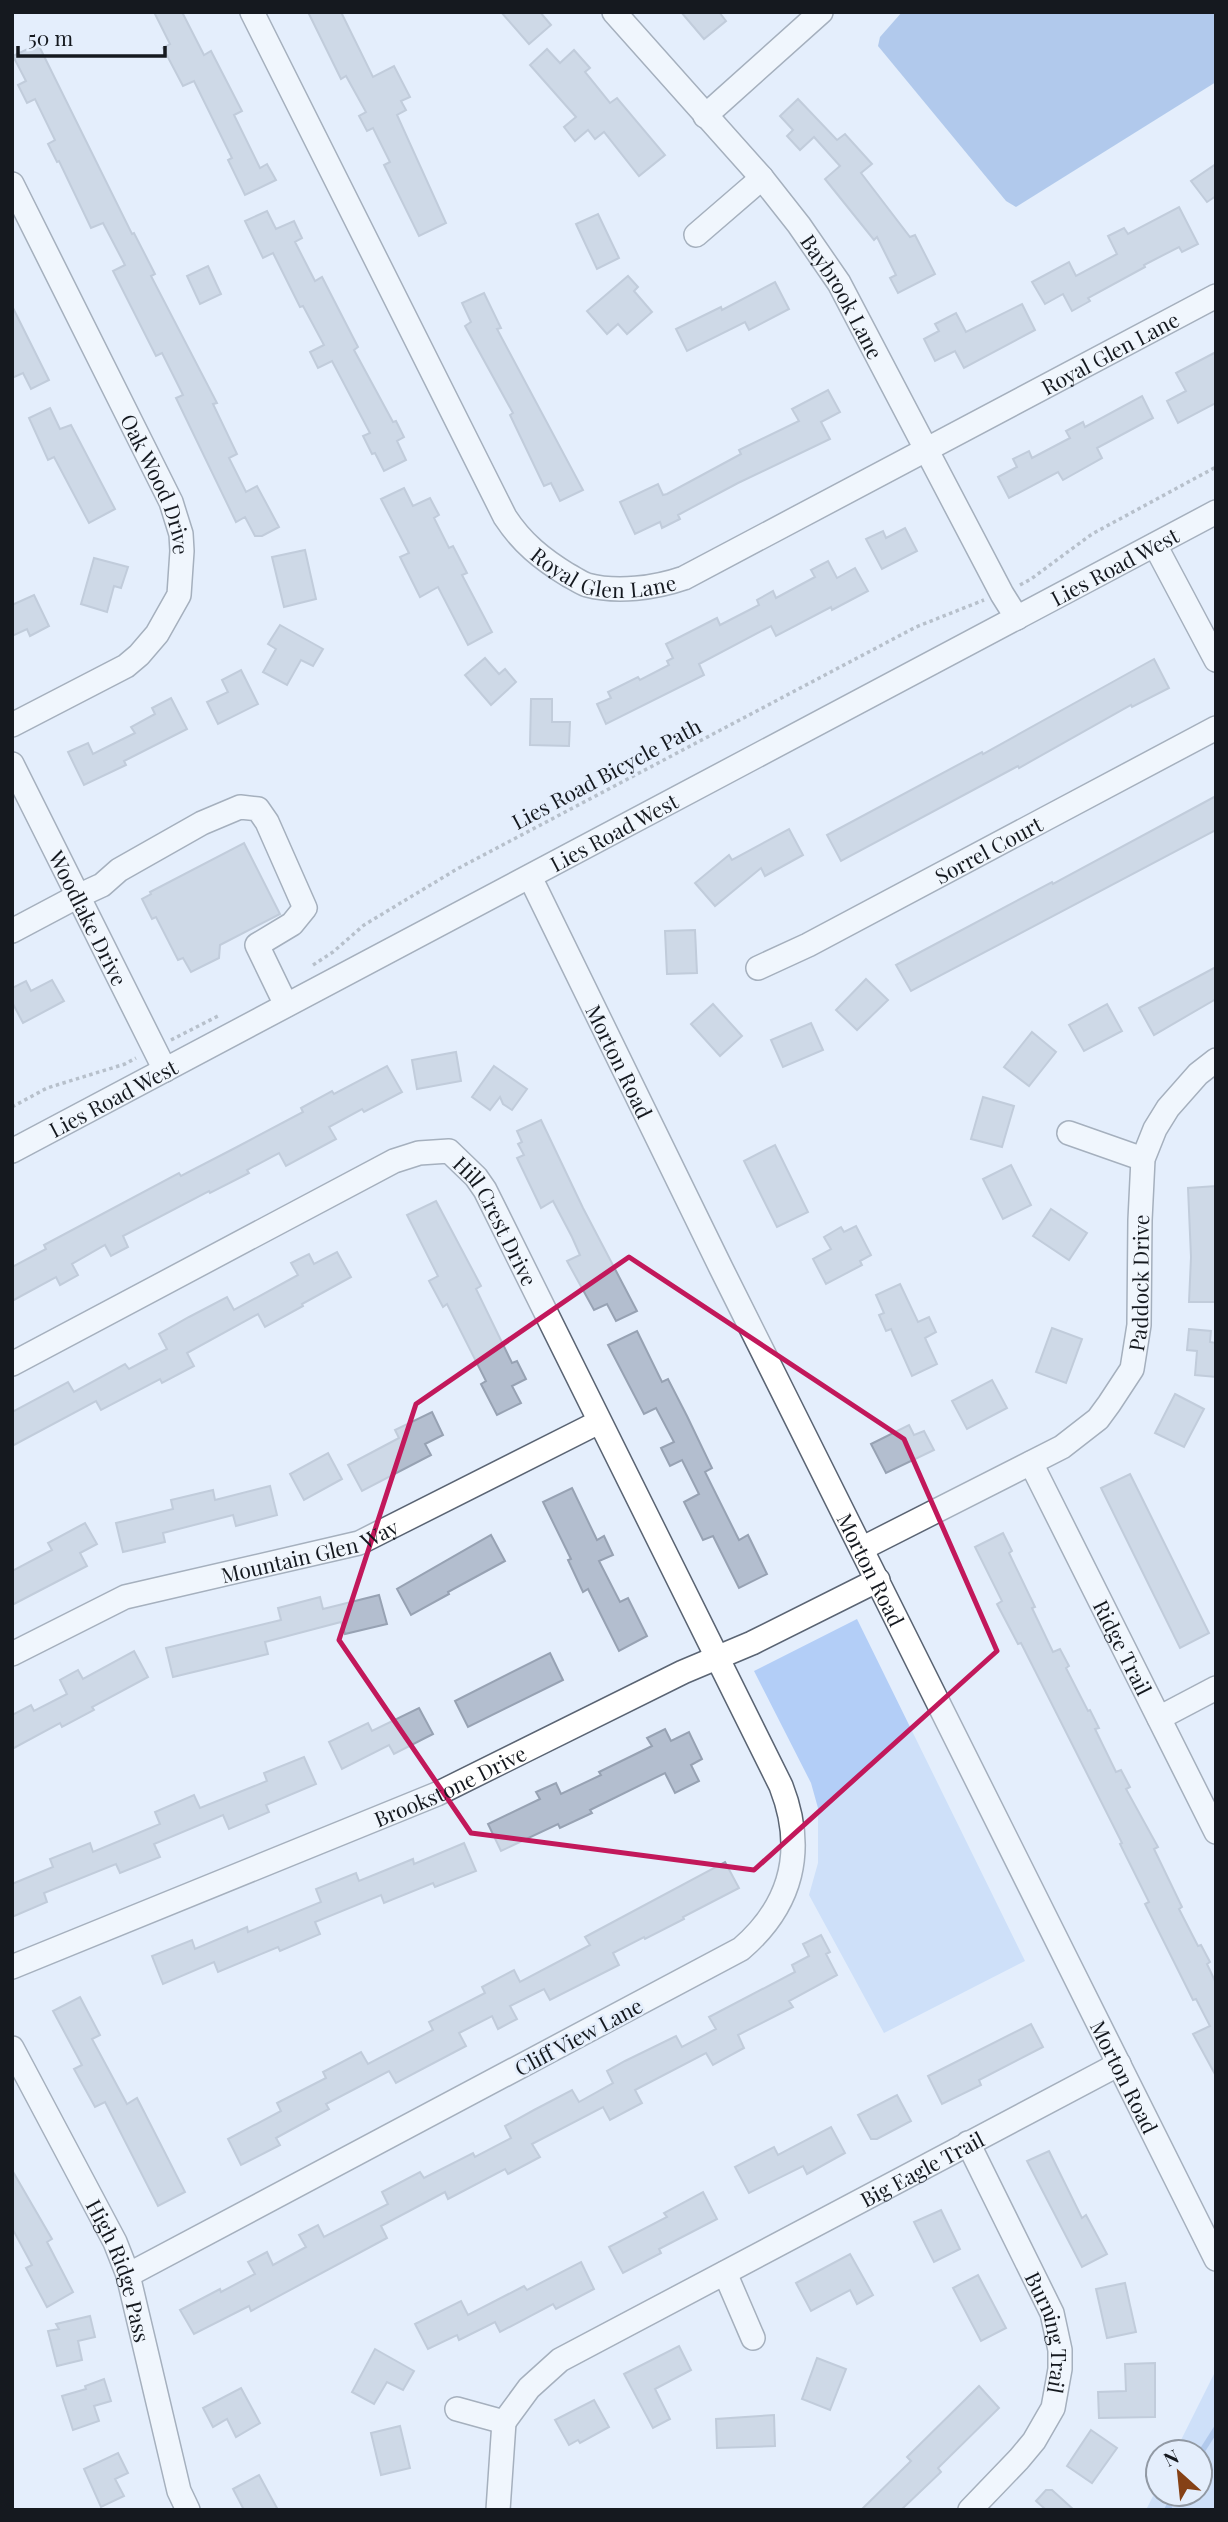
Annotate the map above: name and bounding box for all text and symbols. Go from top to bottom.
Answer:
scale bar [18,14,164,58]
text: 50 m [28,23,74,51]
street label: Baybrook Lane [795,228,890,363]
street label: Royal Glen Lane [1036,304,1183,400]
street label: Oak Wood Drive [115,409,196,555]
street label: Lies Road West [1045,520,1184,611]
street label: Royal Glen Lane [526,540,679,603]
street label: Lies Road Bicycle Path [506,711,706,835]
street label: Lies Road West [545,786,683,877]
street label: Sorrel Court [929,809,1047,889]
street label: Woodlake Drive [43,845,134,990]
street label: Morton Road [580,1000,660,1123]
street label: Lies Road West [44,1052,182,1143]
street label: Hill Crest Drive [448,1149,544,1290]
street label: Paddock Drive [1121,1214,1154,1353]
street label: Morton Road [831,1508,912,1631]
street label: Mountain Glen Way [218,1511,403,1588]
street label: Ridge Trail [1088,1595,1159,1700]
street label: Brookstone Drive [370,1738,530,1832]
street label: Cliff View Lane [509,1991,647,2081]
street label: Morton Road [1085,2015,1165,2138]
street label: Big Eagle Trail [855,2124,988,2213]
street label: High Ridge Pass [81,2194,157,2345]
street label: Burning Trail [1020,2267,1074,2396]
north arrow [1144,2438,1214,2508]
text: N [1159,2442,1183,2472]

